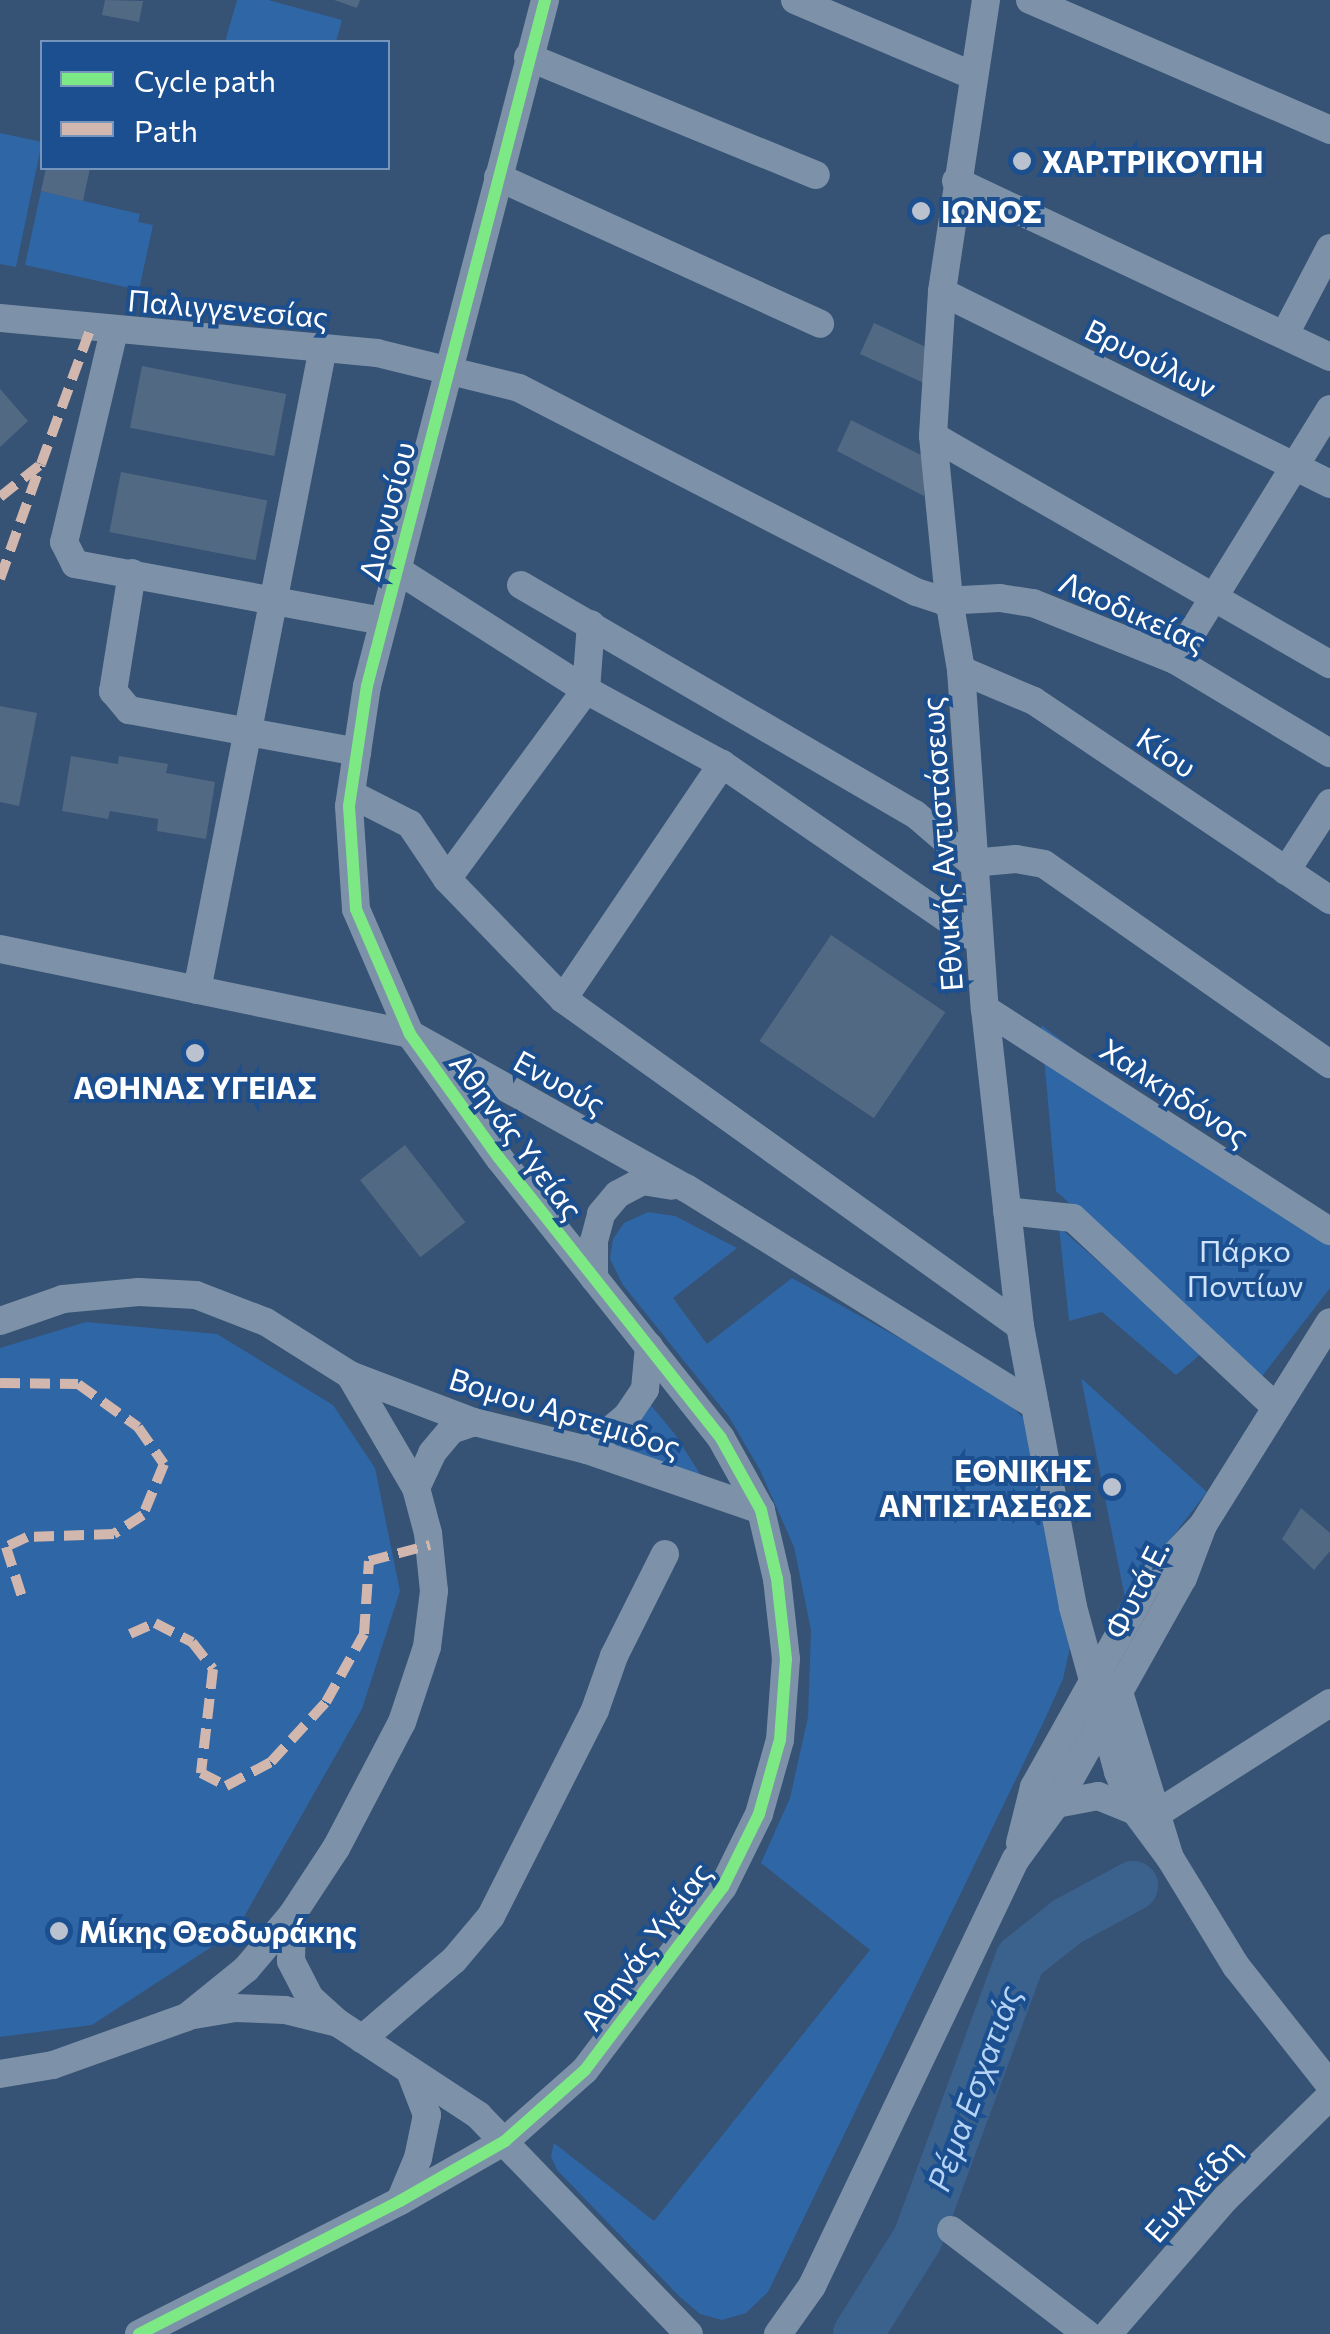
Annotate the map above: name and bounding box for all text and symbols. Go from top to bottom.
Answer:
legend [40,40,390,170]
text: Cycle path [134,61,276,98]
text: Path [134,111,198,148]
place label: ΧΑΡ.ΤΡΙΚΟΥΠΗ [1042,143,1264,179]
marker: ΧΑΡ.ΤΡΙΚΟΥΠΗ [1011,150,1033,172]
place label: ΙΩΝΟΣ [941,193,1042,229]
marker: ΙΩΝΟΣ [910,200,932,222]
street label: Παλιγγενεσίας [126,281,330,335]
street label: Βρυούλων [1080,311,1222,405]
street label: Διονυσίου [350,437,422,585]
street label: Λαοδικείας [1054,563,1212,659]
street label: Εθνικής Αντιστάσεως [913,695,969,993]
street label: Κίου [1131,719,1203,785]
street label: Χαλκηδόνος [1094,1031,1256,1153]
marker: ΑΘΗΝΑΣ ΥΓΕΙΑΣ [184,1042,206,1064]
street label: Ενυούς [508,1042,612,1122]
street label: Αθηνάς Υγείας [443,1046,591,1226]
place label: ΑΘΗΝΑΣ ΥΓΕΙΑΣ [73,1069,317,1105]
park label: Πάρκο Ποντίων [1187,1232,1303,1302]
street label: Βομου Αρτεμιδος [445,1360,685,1464]
place label: ΕΘΝΙΚΗΣ ΑΝΤΙΣΤΑΣΕΩΣ [879,1452,1092,1522]
marker: ΕΘΝΙΚΗΣ ΑΝΤΙΣΤΑΣΕΩΣ [1101,1476,1123,1498]
street label: Φυτά Ε. [1096,1534,1176,1644]
street label: Αθηνάς Υγείας [572,1855,718,2037]
place label: Μίκης Θεοδωράκης [79,1913,357,1949]
marker: Μίκης Θεοδωράκης [48,1920,70,1942]
water label: Ρέμα Εσχατιάς [918,1980,1028,2196]
street label: Ευκλείδη [1136,2131,1248,2249]

